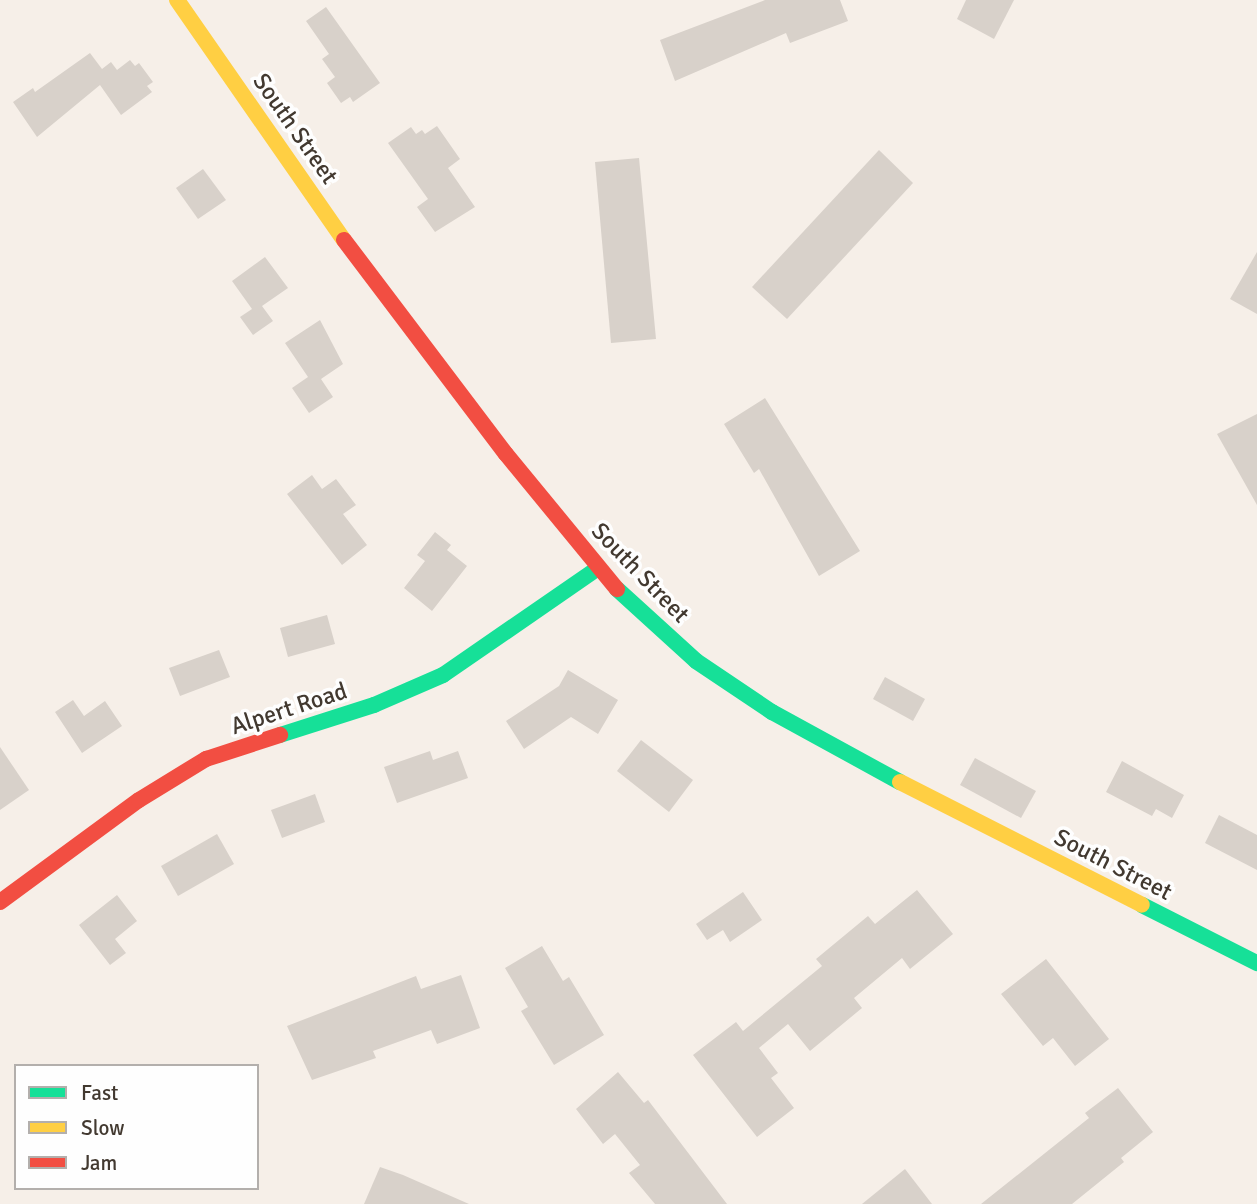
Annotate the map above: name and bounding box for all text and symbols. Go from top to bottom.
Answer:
street label: South Street [246,68,344,190]
street label: South Street [585,517,695,629]
street label: Alpert Road [227,677,351,741]
street label: South Street [1049,823,1177,907]
legend [14,1064,259,1190]
text: Fast [81,1080,118,1106]
text: Slow [81,1115,125,1141]
text: Jam [81,1150,117,1176]

